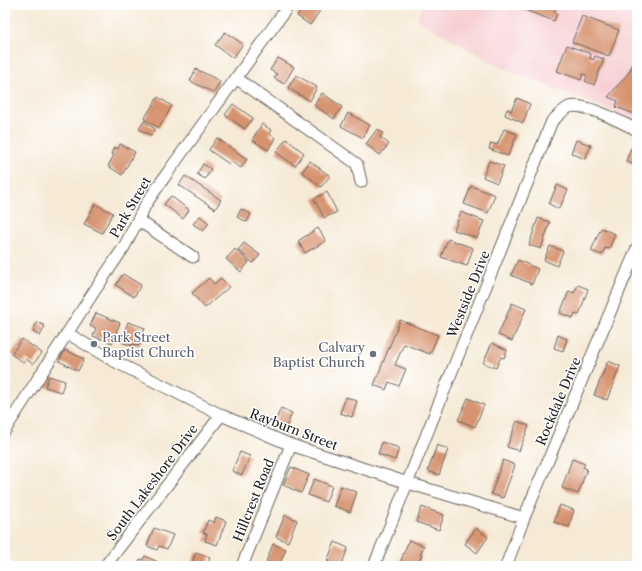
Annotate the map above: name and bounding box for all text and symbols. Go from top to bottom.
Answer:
street label: Park Street [106,173,154,241]
street label: Westside Drive [443,248,493,341]
place label: Park Street Baptist Church [102,329,195,360]
marker: Park Street Baptist Church [89,339,99,349]
place label: Calvary Baptist Church [272,339,366,370]
marker: Calvary Baptist Church [368,349,378,359]
street label: Rockdale Drive [532,354,584,448]
street label: Rayburn Street [248,405,341,453]
street label: South Lakeshore Drive [103,421,201,543]
street label: Hillcrest Road [229,456,277,544]

